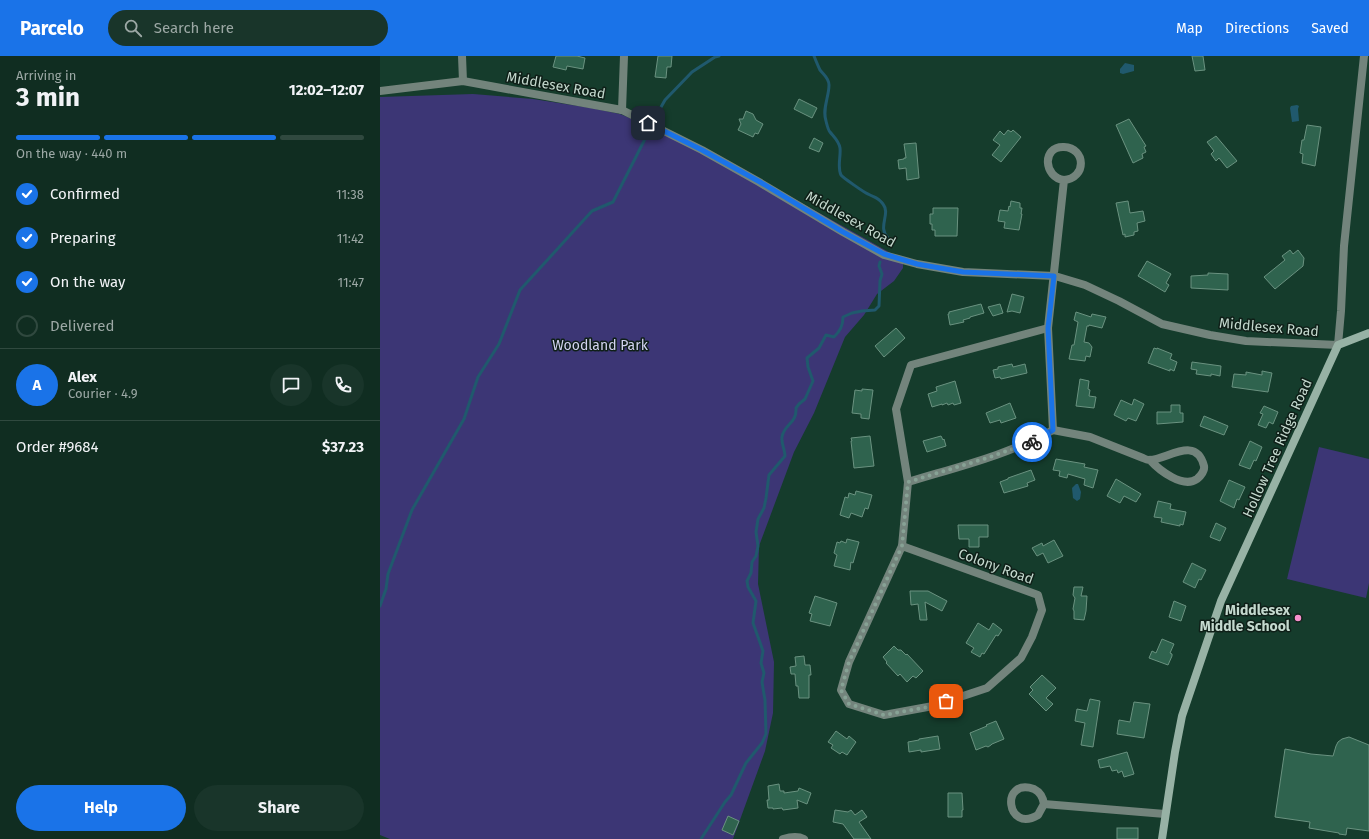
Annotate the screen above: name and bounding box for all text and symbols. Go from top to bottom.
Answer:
search box [108,10,388,46]
text: Parcelo [20,17,84,40]
icon: search [122,17,144,39]
text: Search here [154,19,234,37]
text: Map [1176,20,1203,37]
text: Directions [1225,20,1289,37]
text: Saved [1311,20,1349,37]
text: Arriving in [16,68,76,83]
street label: Middlesex Road [505,68,607,103]
text: 12:02–12:07 [289,81,364,99]
text: 3 min [16,82,80,113]
pin [631,106,665,140]
icon: home [637,112,659,134]
text: On the way · 440 m [16,146,127,161]
icon: check [16,183,38,205]
text: Confirmed [50,185,120,203]
text: 11:38 [336,187,364,202]
street label: Middlesex Road [803,188,899,251]
icon: check [16,227,38,249]
text: Preparing [50,229,115,247]
text: 11:42 [337,231,364,246]
icon: check [16,271,38,293]
text: On the way [50,273,125,291]
text: 11:47 [337,275,364,290]
street label: Middlesex Road [1218,315,1320,340]
text: Delivered [50,317,114,335]
park label: Woodland Park [552,337,649,354]
button: chat [270,364,312,406]
button: phone [322,364,364,406]
text: Alex [68,368,97,386]
text: A [33,376,41,394]
street label: Hollow Tree Ridge Road [1239,376,1316,520]
text: Courier · 4.9 [68,386,138,401]
courier [1012,422,1052,462]
icon: bike [1021,431,1043,453]
text: Order #9684 [16,438,99,456]
text: $37.23 [322,438,364,456]
street label: Colony Road [956,545,1036,588]
place label: Middlesex Middle School [1200,602,1291,635]
marker: Middlesex Middle School [1293,613,1303,623]
pin [929,684,963,718]
icon: bag [935,690,957,712]
button: Help [16,785,186,831]
button: Share [194,785,364,831]

